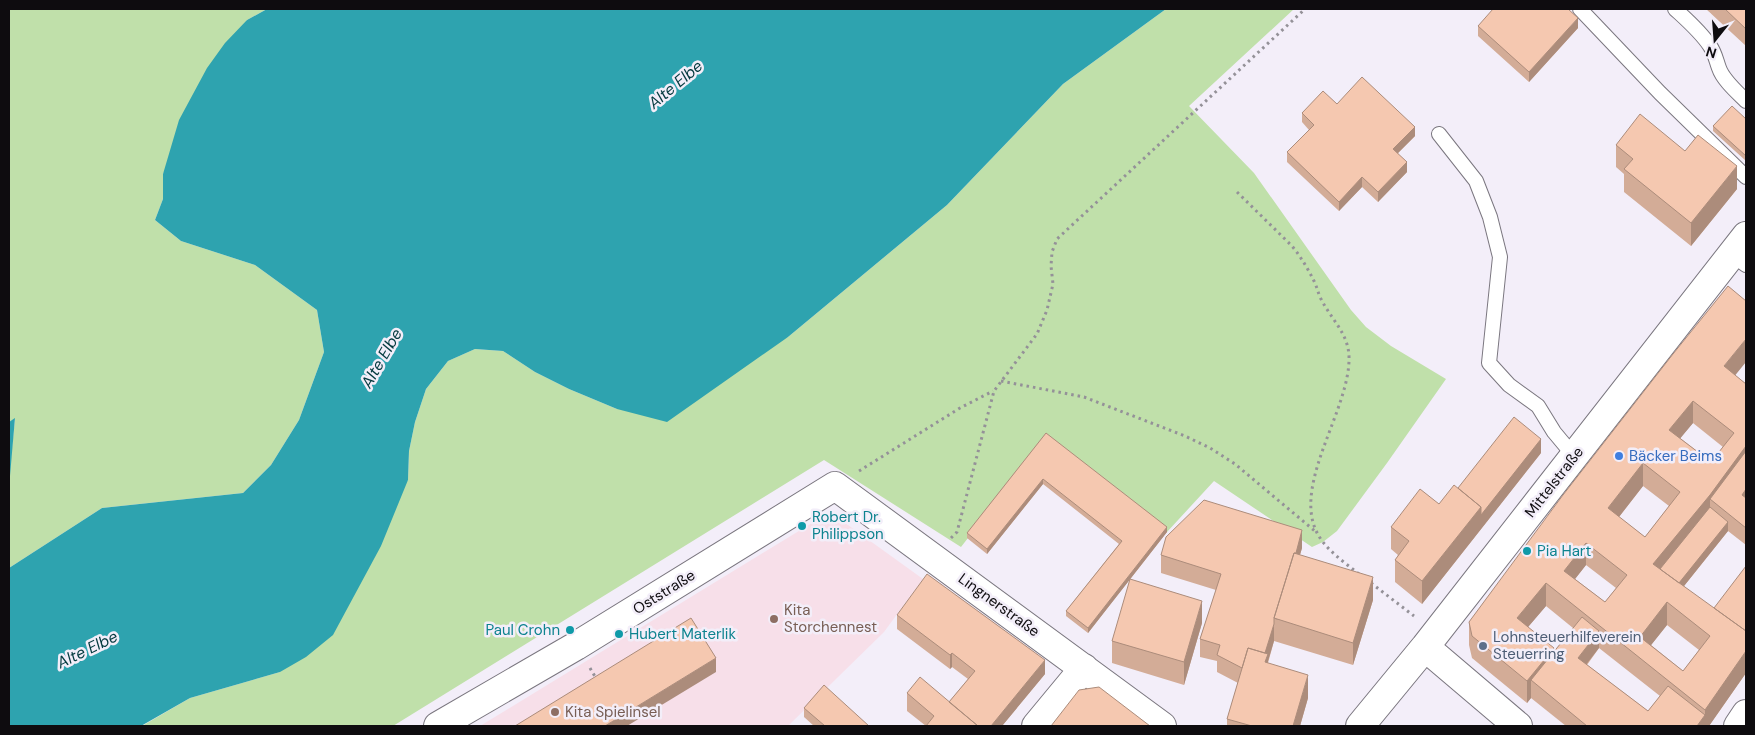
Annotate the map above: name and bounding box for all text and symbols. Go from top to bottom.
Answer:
north arrow [1690,15,1740,65]
text: N [1704,42,1719,63]
water label: Alte Elbe [643,55,707,114]
water label: Alte Elbe [356,325,407,393]
street label: Mittelstraße [1520,442,1588,522]
place label: Bäcker Beims [1629,446,1722,466]
marker: Bäcker Beims [1613,450,1625,462]
place label: Robert Dr. Philippson [812,507,884,544]
marker: Robert Dr. Philippson [796,520,808,532]
place label: Pia Hart [1537,541,1591,561]
marker: Pia Hart [1521,545,1533,557]
street label: Oststraße [629,565,699,619]
street label: Lingnerstraße [954,569,1044,641]
place label: Kita Storchennest [784,600,877,637]
marker: Kita Storchennest [768,613,780,625]
place label: Paul Crohn [485,620,560,640]
marker: Paul Crohn [564,624,576,636]
place label: Hubert Materlik [629,624,736,644]
water label: Alte Elbe [52,626,121,674]
place label: Lohnsteuerhilfeverein Steuerring [1493,627,1641,664]
marker: Hubert Materlik [613,628,625,640]
marker: Lohnsteuerhilfeverein Steuerring [1477,640,1489,652]
place label: Kita Spielinsel [565,702,661,722]
marker: Kita Spielinsel [549,706,561,718]

